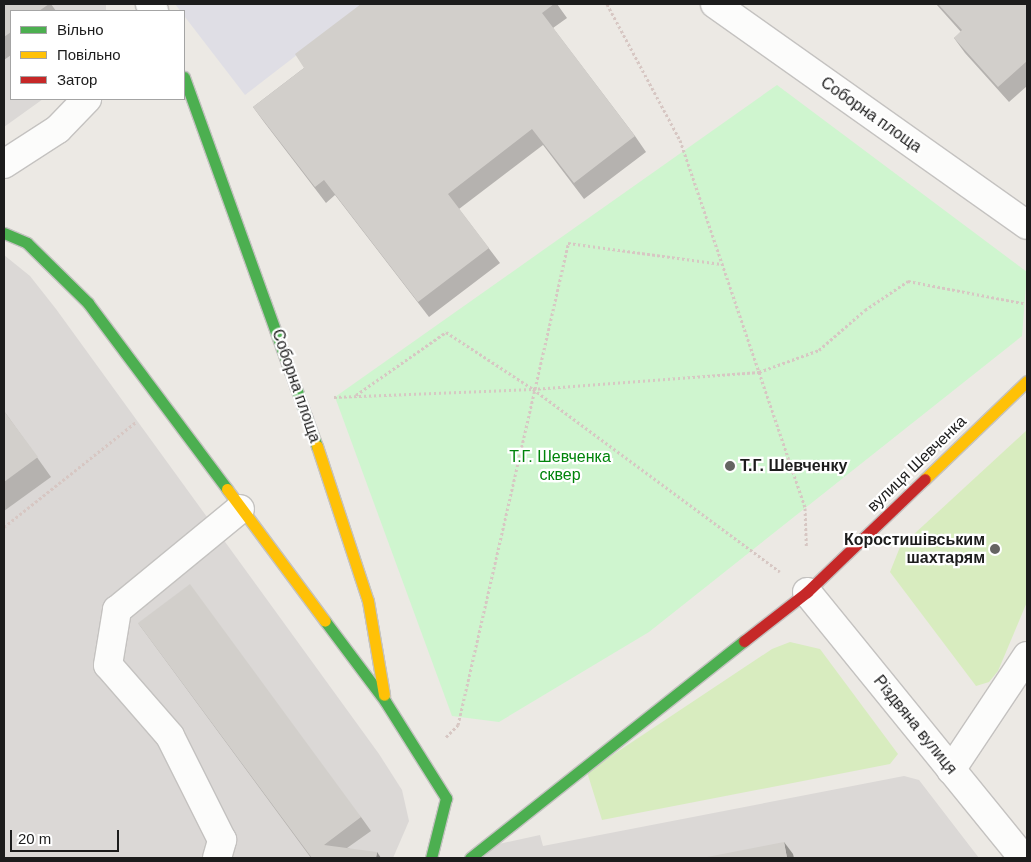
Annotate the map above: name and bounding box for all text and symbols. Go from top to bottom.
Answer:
legend [10,10,185,100]
text: Вільно [57,21,104,38]
text: Повільно [57,46,121,63]
text: Затор [57,71,97,88]
street label: Соборна площа [817,73,925,157]
street label: Соборна площа [268,327,324,445]
street label: вулиця Шевченка [864,412,970,516]
park label: Т.Г. Шевченка сквер [509,447,611,485]
place label: Т.Г. Шевченку [740,456,847,476]
marker: Т.Г. Шевченку [724,460,736,472]
place label: Коростишівським шахтарям [844,530,985,568]
marker: Коростишівським шахтарям [989,543,1001,555]
street label: Різдвяна вулиця [869,672,961,778]
scale bar [12,820,121,852]
text: 20 m [18,830,51,847]

